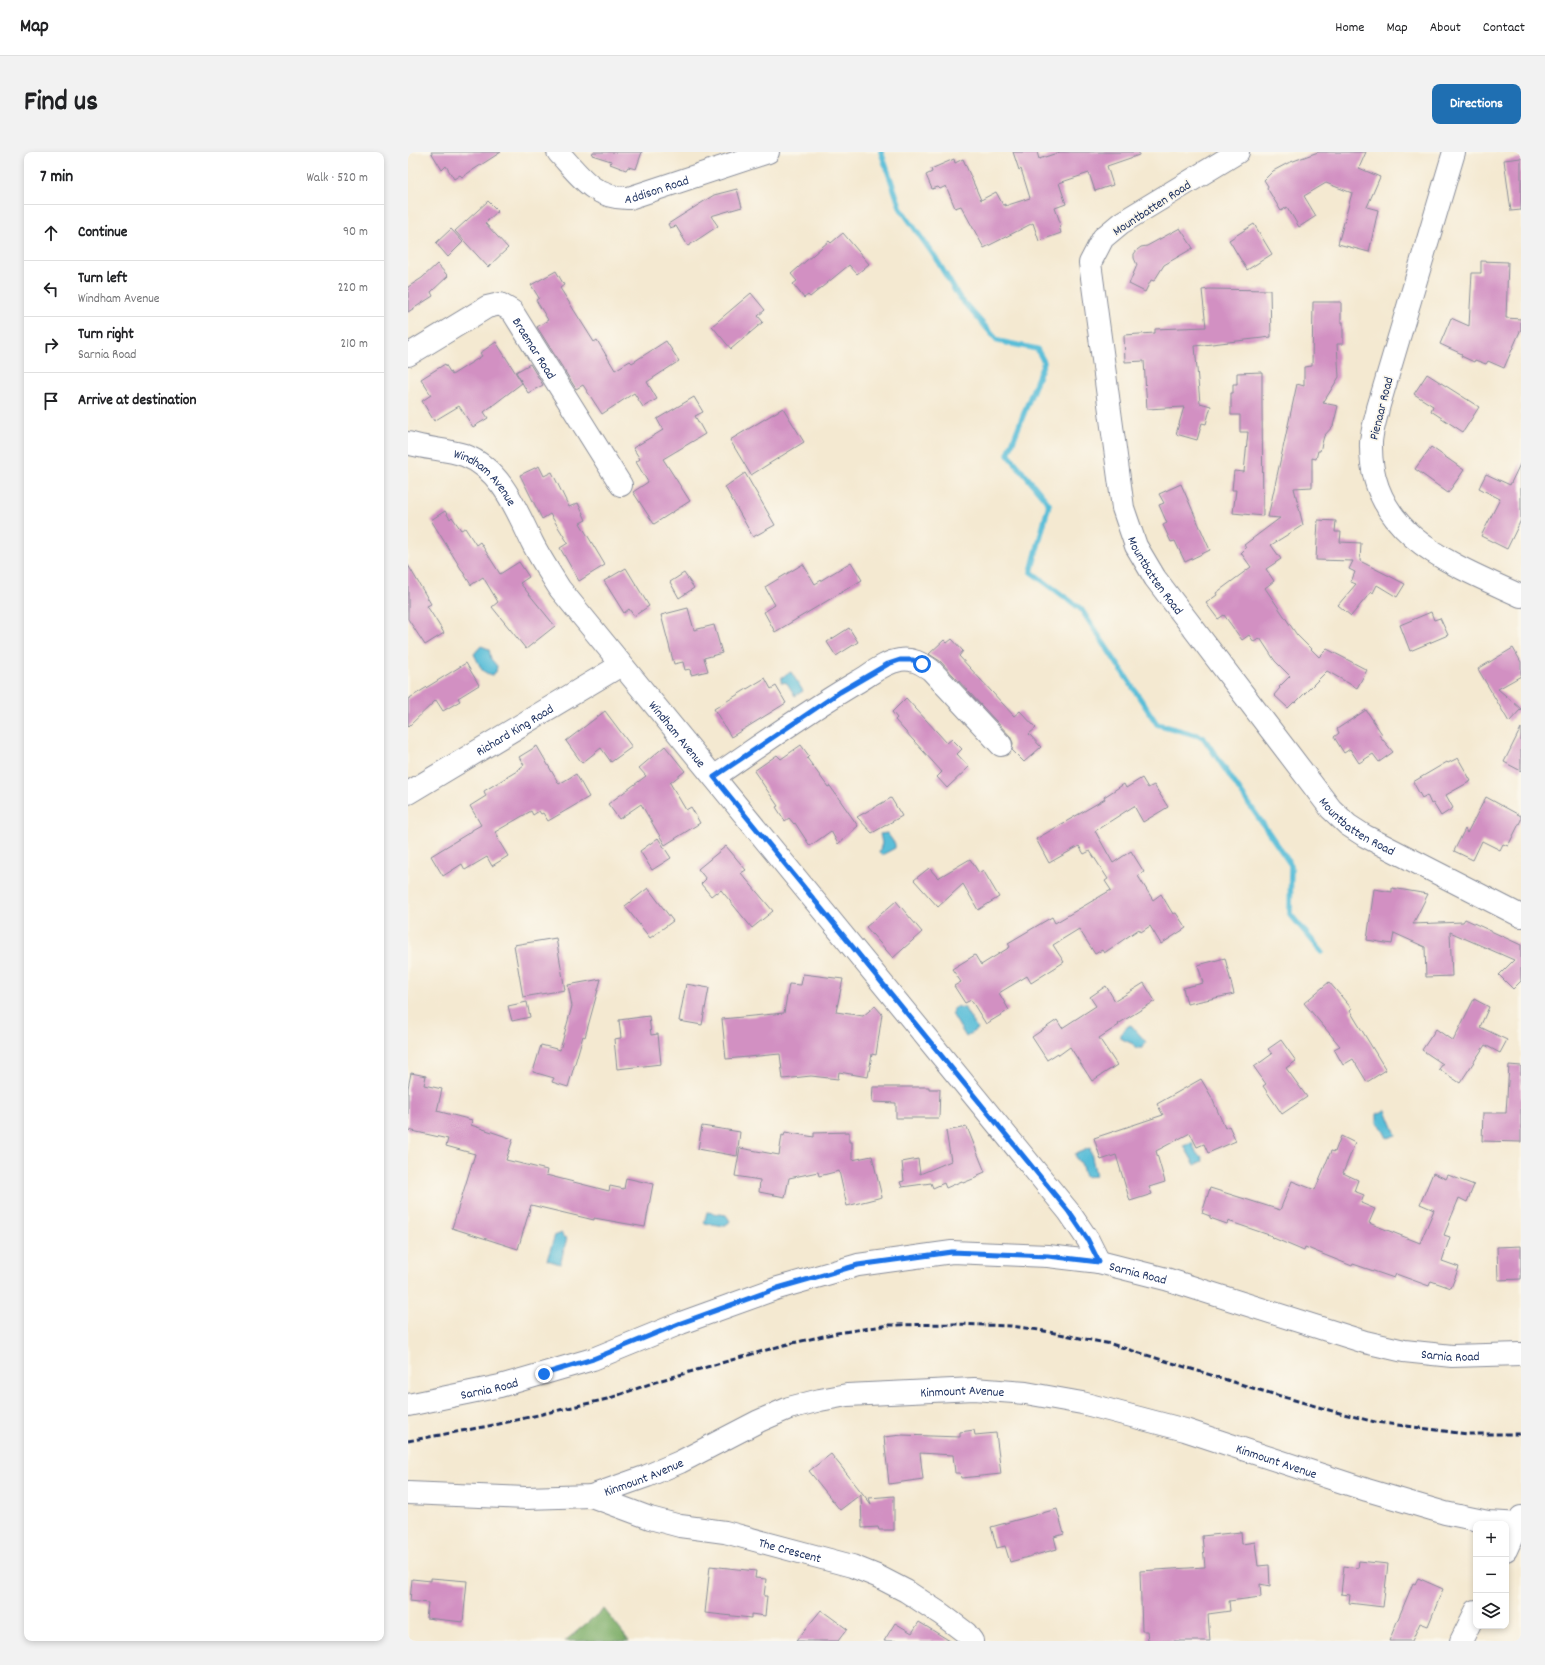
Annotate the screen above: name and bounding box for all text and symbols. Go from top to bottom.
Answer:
text: Map [20,14,49,41]
text: Home [1335,18,1364,38]
text: Map [1386,18,1408,38]
text: About [1430,18,1461,38]
text: Contact [1483,18,1525,38]
text: Find us [24,84,98,124]
button: Directions [1432,84,1521,124]
text: 7 min [40,166,73,190]
text: Walk · 520 m [306,169,368,188]
street label: Addison Road [624,172,692,210]
street label: Mountbatten Road [1109,177,1195,242]
icon: ahead [40,222,62,244]
text: Continue [78,222,127,244]
text: 90 m [343,223,368,242]
text: Turn left [78,268,127,290]
icon: left [40,278,62,300]
text: 220 m [338,279,368,298]
text: Windham Avenue [78,290,159,309]
street label: Braemar Road [506,314,560,384]
text: Turn right [78,324,134,346]
icon: right [40,334,62,356]
text: 210 m [340,335,368,354]
text: Sarnia Road [78,346,136,365]
street label: Pienaar Road [1365,375,1399,442]
icon: arrive [40,390,62,412]
text: Arrive at destination [78,390,196,412]
street label: Windham Avenue [451,445,520,510]
street label: Mountbatten Road [1121,534,1187,620]
route start [913,655,931,673]
street label: Windham Avenue [643,697,709,773]
street label: Richard King Road [473,701,558,762]
street label: Mountbatten Road [1313,794,1398,862]
street label: Sarnia Road [1107,1258,1168,1291]
street label: Sarnia Road [1420,1346,1480,1368]
route end [535,1365,553,1383]
street label: Sarnia Road [459,1374,521,1406]
street label: Kinmount Avenue [920,1382,1005,1404]
street label: Kinmount Avenue [1233,1440,1319,1485]
street label: Kinmount Avenue [602,1454,687,1503]
map controls [1473,1521,1509,1629]
button: + [1473,1521,1509,1557]
street label: The Crescent [756,1534,823,1569]
button: − [1473,1557,1509,1593]
button: layers [1473,1593,1509,1629]

